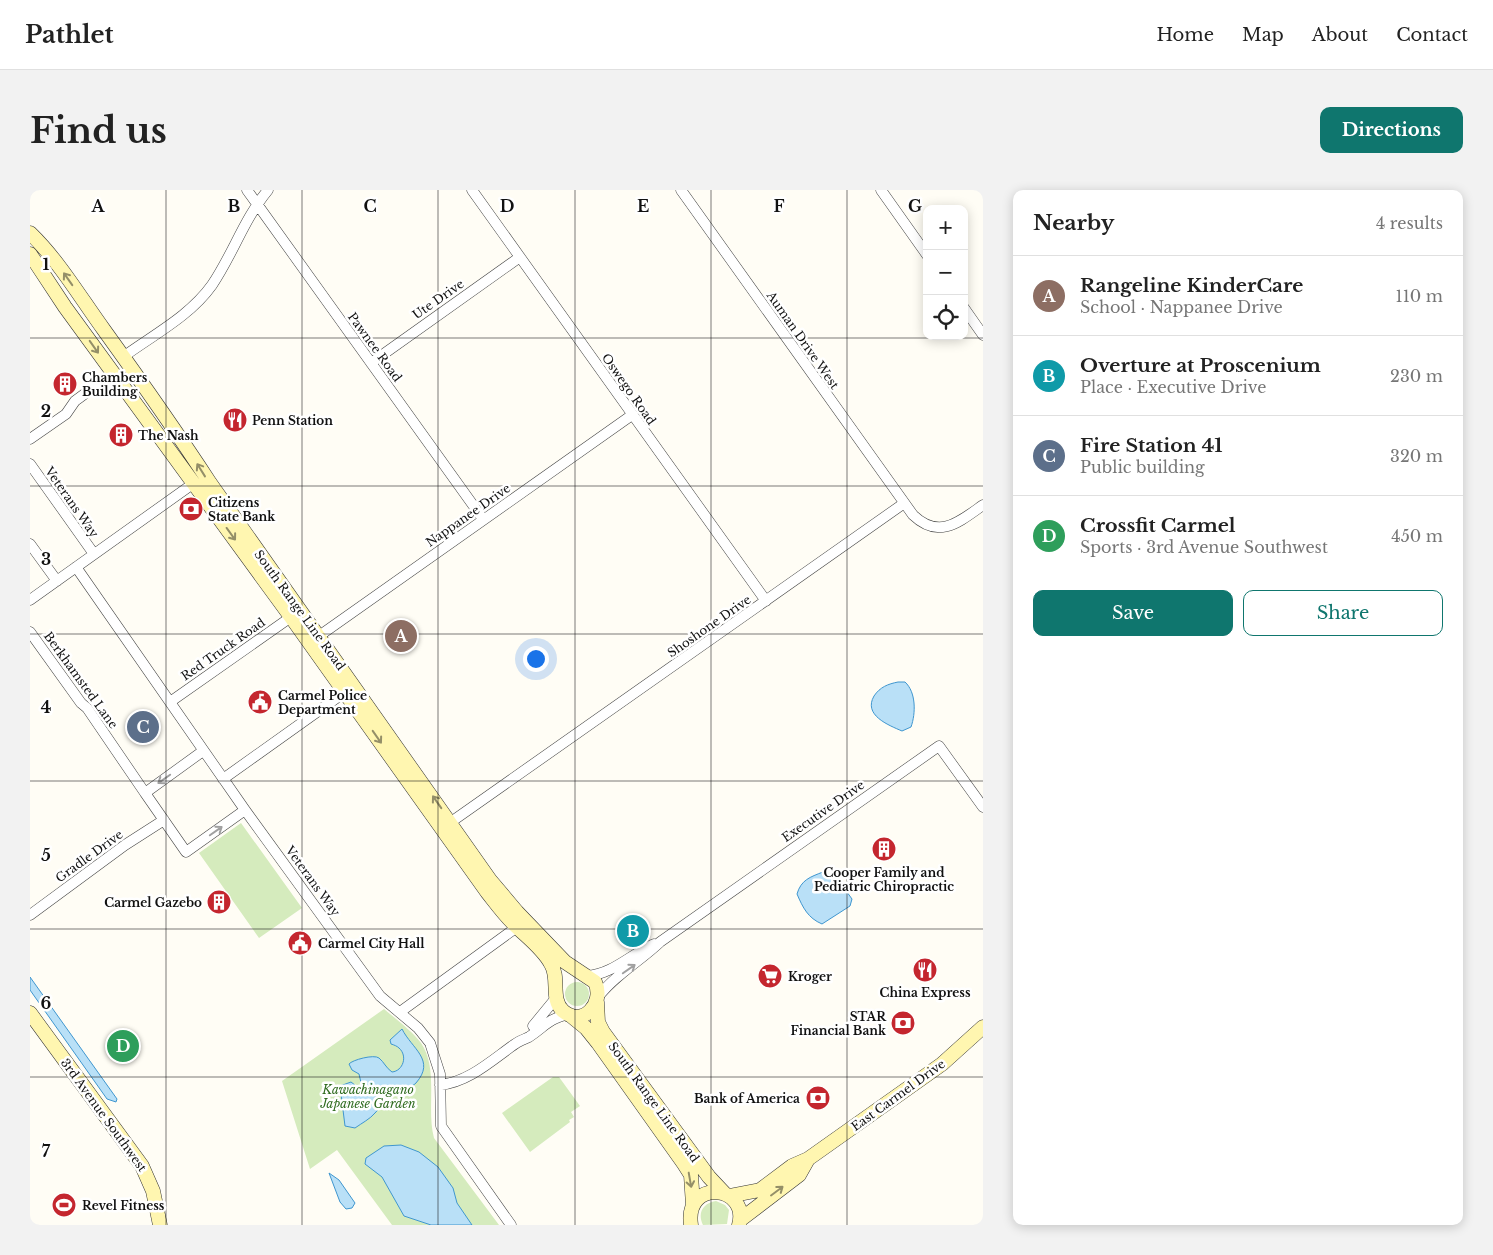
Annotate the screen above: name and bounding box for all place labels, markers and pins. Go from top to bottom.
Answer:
place label: Chambers Building [82,370,148,399]
building icon: Chambers Building [52,371,78,397]
restaurant icon: Penn Station [222,407,248,433]
place label: Penn Station [252,413,333,428]
building icon: The Nash [108,422,134,448]
place label: The Nash [138,428,199,443]
place label: Citizens State Bank [208,495,276,524]
bank icon: Citizens State Bank [178,496,204,522]
pin: A [385,617,417,655]
place label: Carmel Police Department [278,688,367,717]
public building icon: Carmel Police Department [247,689,273,715]
pin: C [127,708,159,746]
building icon: Cooper Family and Pediatric Chiropractic [871,836,897,862]
place label: Cooper Family and Pediatric Chiropractic [814,865,954,894]
building icon: Carmel Gazebo [206,889,232,915]
place label: Carmel Gazebo [104,895,202,910]
pin: B [617,912,649,950]
public building icon: Carmel City Hall [287,930,313,956]
place label: Carmel City Hall [318,936,425,951]
restaurant icon: China Express [912,957,938,983]
supermarket icon: Kroger [757,963,783,989]
place label: Kroger [788,969,832,984]
place label: China Express [880,985,971,1000]
place label: STAR Financial Bank [790,1009,887,1038]
bank icon: STAR Financial Bank [890,1010,916,1036]
pin: D [107,1027,139,1065]
bank icon: Bank of America [805,1085,831,1111]
place label: Bank of America [694,1091,800,1106]
sports icon: Revel Fitness [51,1192,77,1218]
place label: Revel Fitness [82,1198,165,1213]

